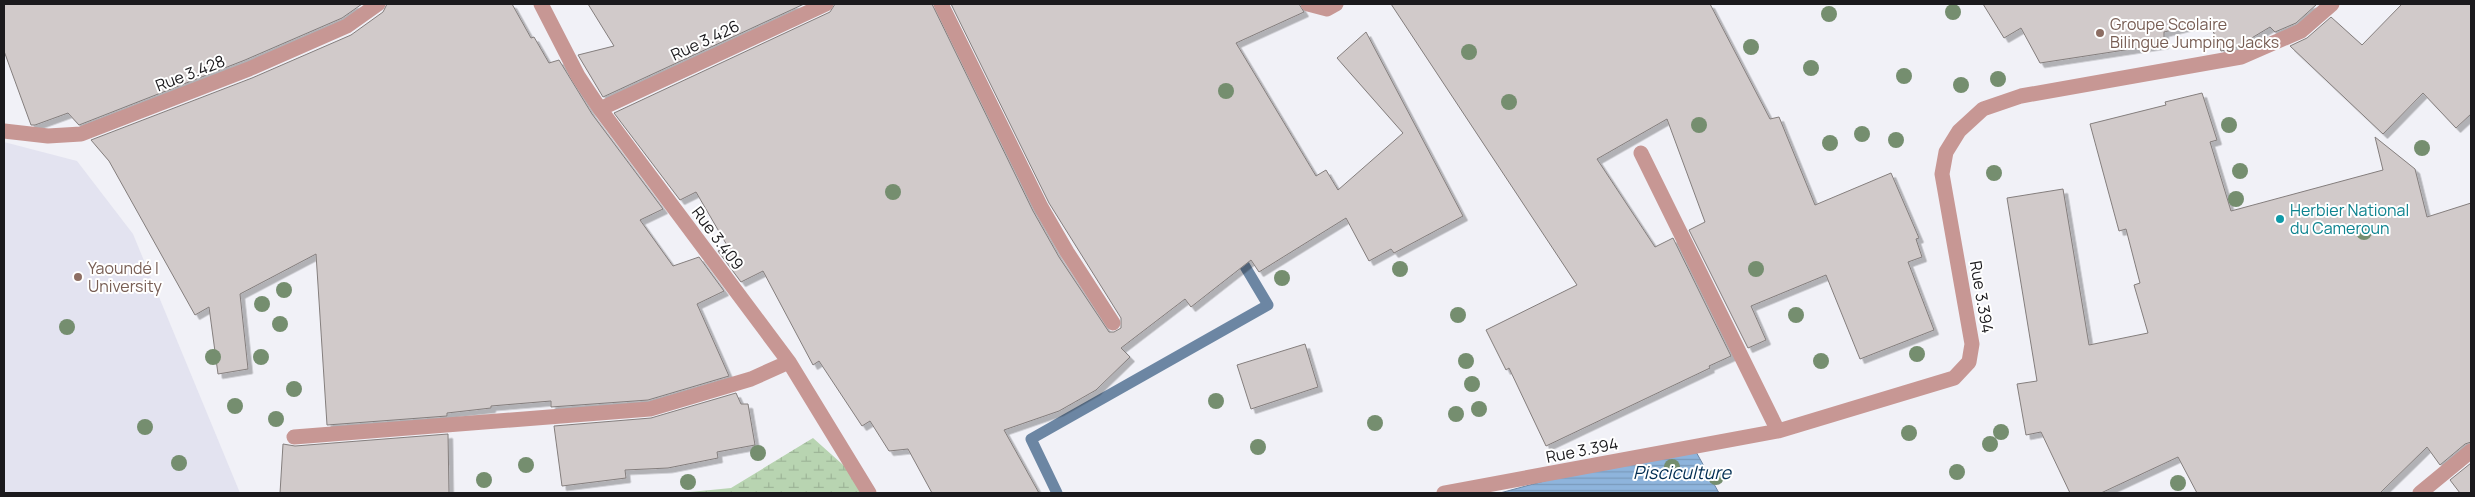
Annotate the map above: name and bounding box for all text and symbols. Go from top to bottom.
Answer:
place label: Groupe Scolaire Bilingue Jumping Jacks [2110,13,2279,53]
street label: Rue 3.426 [667,14,743,66]
marker: Groupe Scolaire Bilingue Jumping Jacks [2094,27,2106,39]
street label: Rue 3.428 [152,50,228,96]
place label: Herbier National du Cameroun [2290,199,2409,239]
street label: Rue 3.409 [687,202,749,274]
marker: Herbier National du Cameroun [2274,213,2286,225]
place label: Yaoundé I University [88,257,162,297]
street label: Rue 3.394 [1965,259,1999,335]
marker: Yaoundé I University [72,271,84,283]
street label: Rue 3.394 [1544,432,1620,468]
water label: Pisciculture [1633,460,1732,484]

